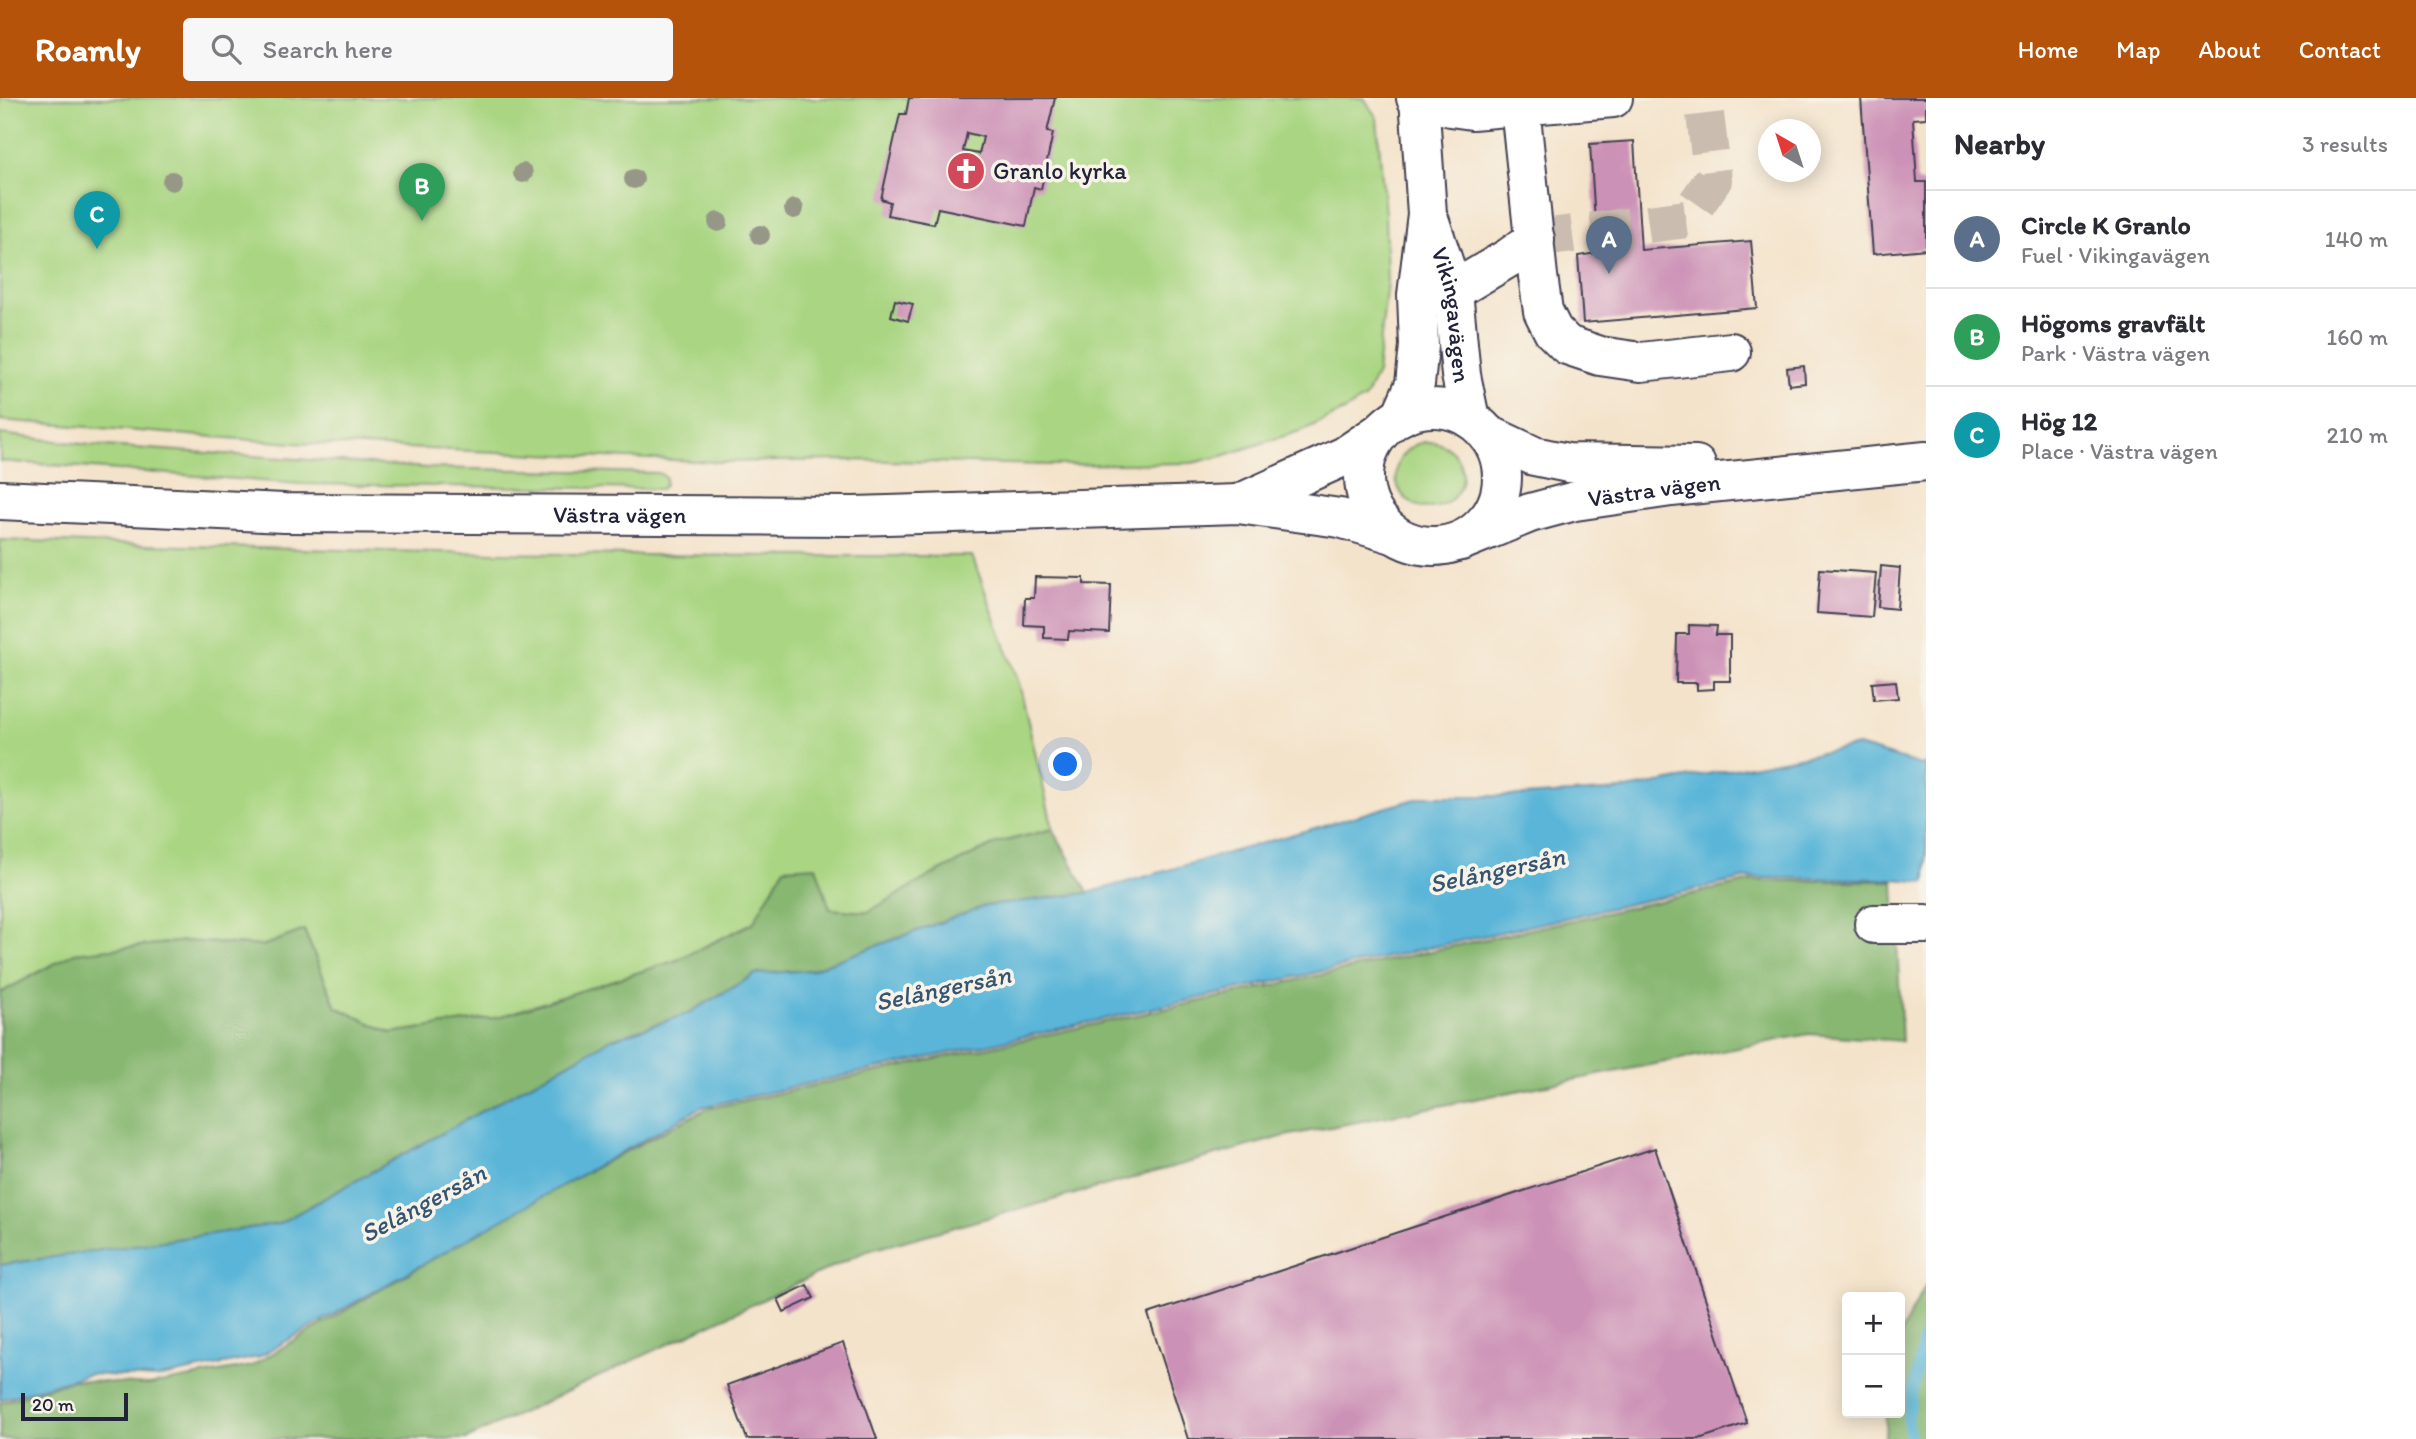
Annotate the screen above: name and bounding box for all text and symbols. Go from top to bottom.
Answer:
search box [183,18,673,81]
text: Roamly [35,30,141,69]
icon: search [207,30,245,68]
text: Search here [263,33,393,65]
text: Home [2018,35,2078,64]
text: Map [2116,35,2160,64]
text: About [2198,35,2261,64]
text: Contact [2299,35,2381,64]
north arrow [1758,119,1821,182]
text: Nearby [1954,125,2045,162]
text: 3 results [2302,130,2388,158]
church icon: Granlo kyrka [945,150,987,192]
place label: Granlo kyrka [993,156,1127,185]
pin: B [399,163,445,221]
pin: C [74,191,120,249]
text: Circle K Granlo [2021,209,2191,241]
pin: A [1586,216,1632,274]
text: A [1970,225,1984,253]
text: 140 m [2325,225,2388,253]
text: Fuel · Vikingavägen [2021,241,2210,269]
street label: Vikingavägen [1425,243,1477,386]
text: Högoms gravfält [2021,307,2205,339]
text: B [1970,323,1984,351]
text: 160 m [2326,323,2388,351]
text: Park · Västra vägen [2021,339,2210,367]
text: Hög 12 [2021,405,2097,437]
text: C [1970,421,1984,449]
text: 210 m [2327,421,2388,449]
text: Place · Västra vägen [2021,437,2218,465]
street label: Västra vägen [1586,467,1722,513]
street label: Västra vägen [553,499,687,529]
your location [1048,747,1082,781]
water label: Selångersån [1426,840,1568,900]
water label: Selångersån [872,958,1014,1018]
water label: Selångersån [355,1156,492,1249]
map controls [1842,1292,1905,1418]
button: + [1842,1292,1905,1355]
button: − [1842,1355,1905,1418]
scale bar [21,1390,128,1422]
text: 20 m [32,1393,74,1416]

